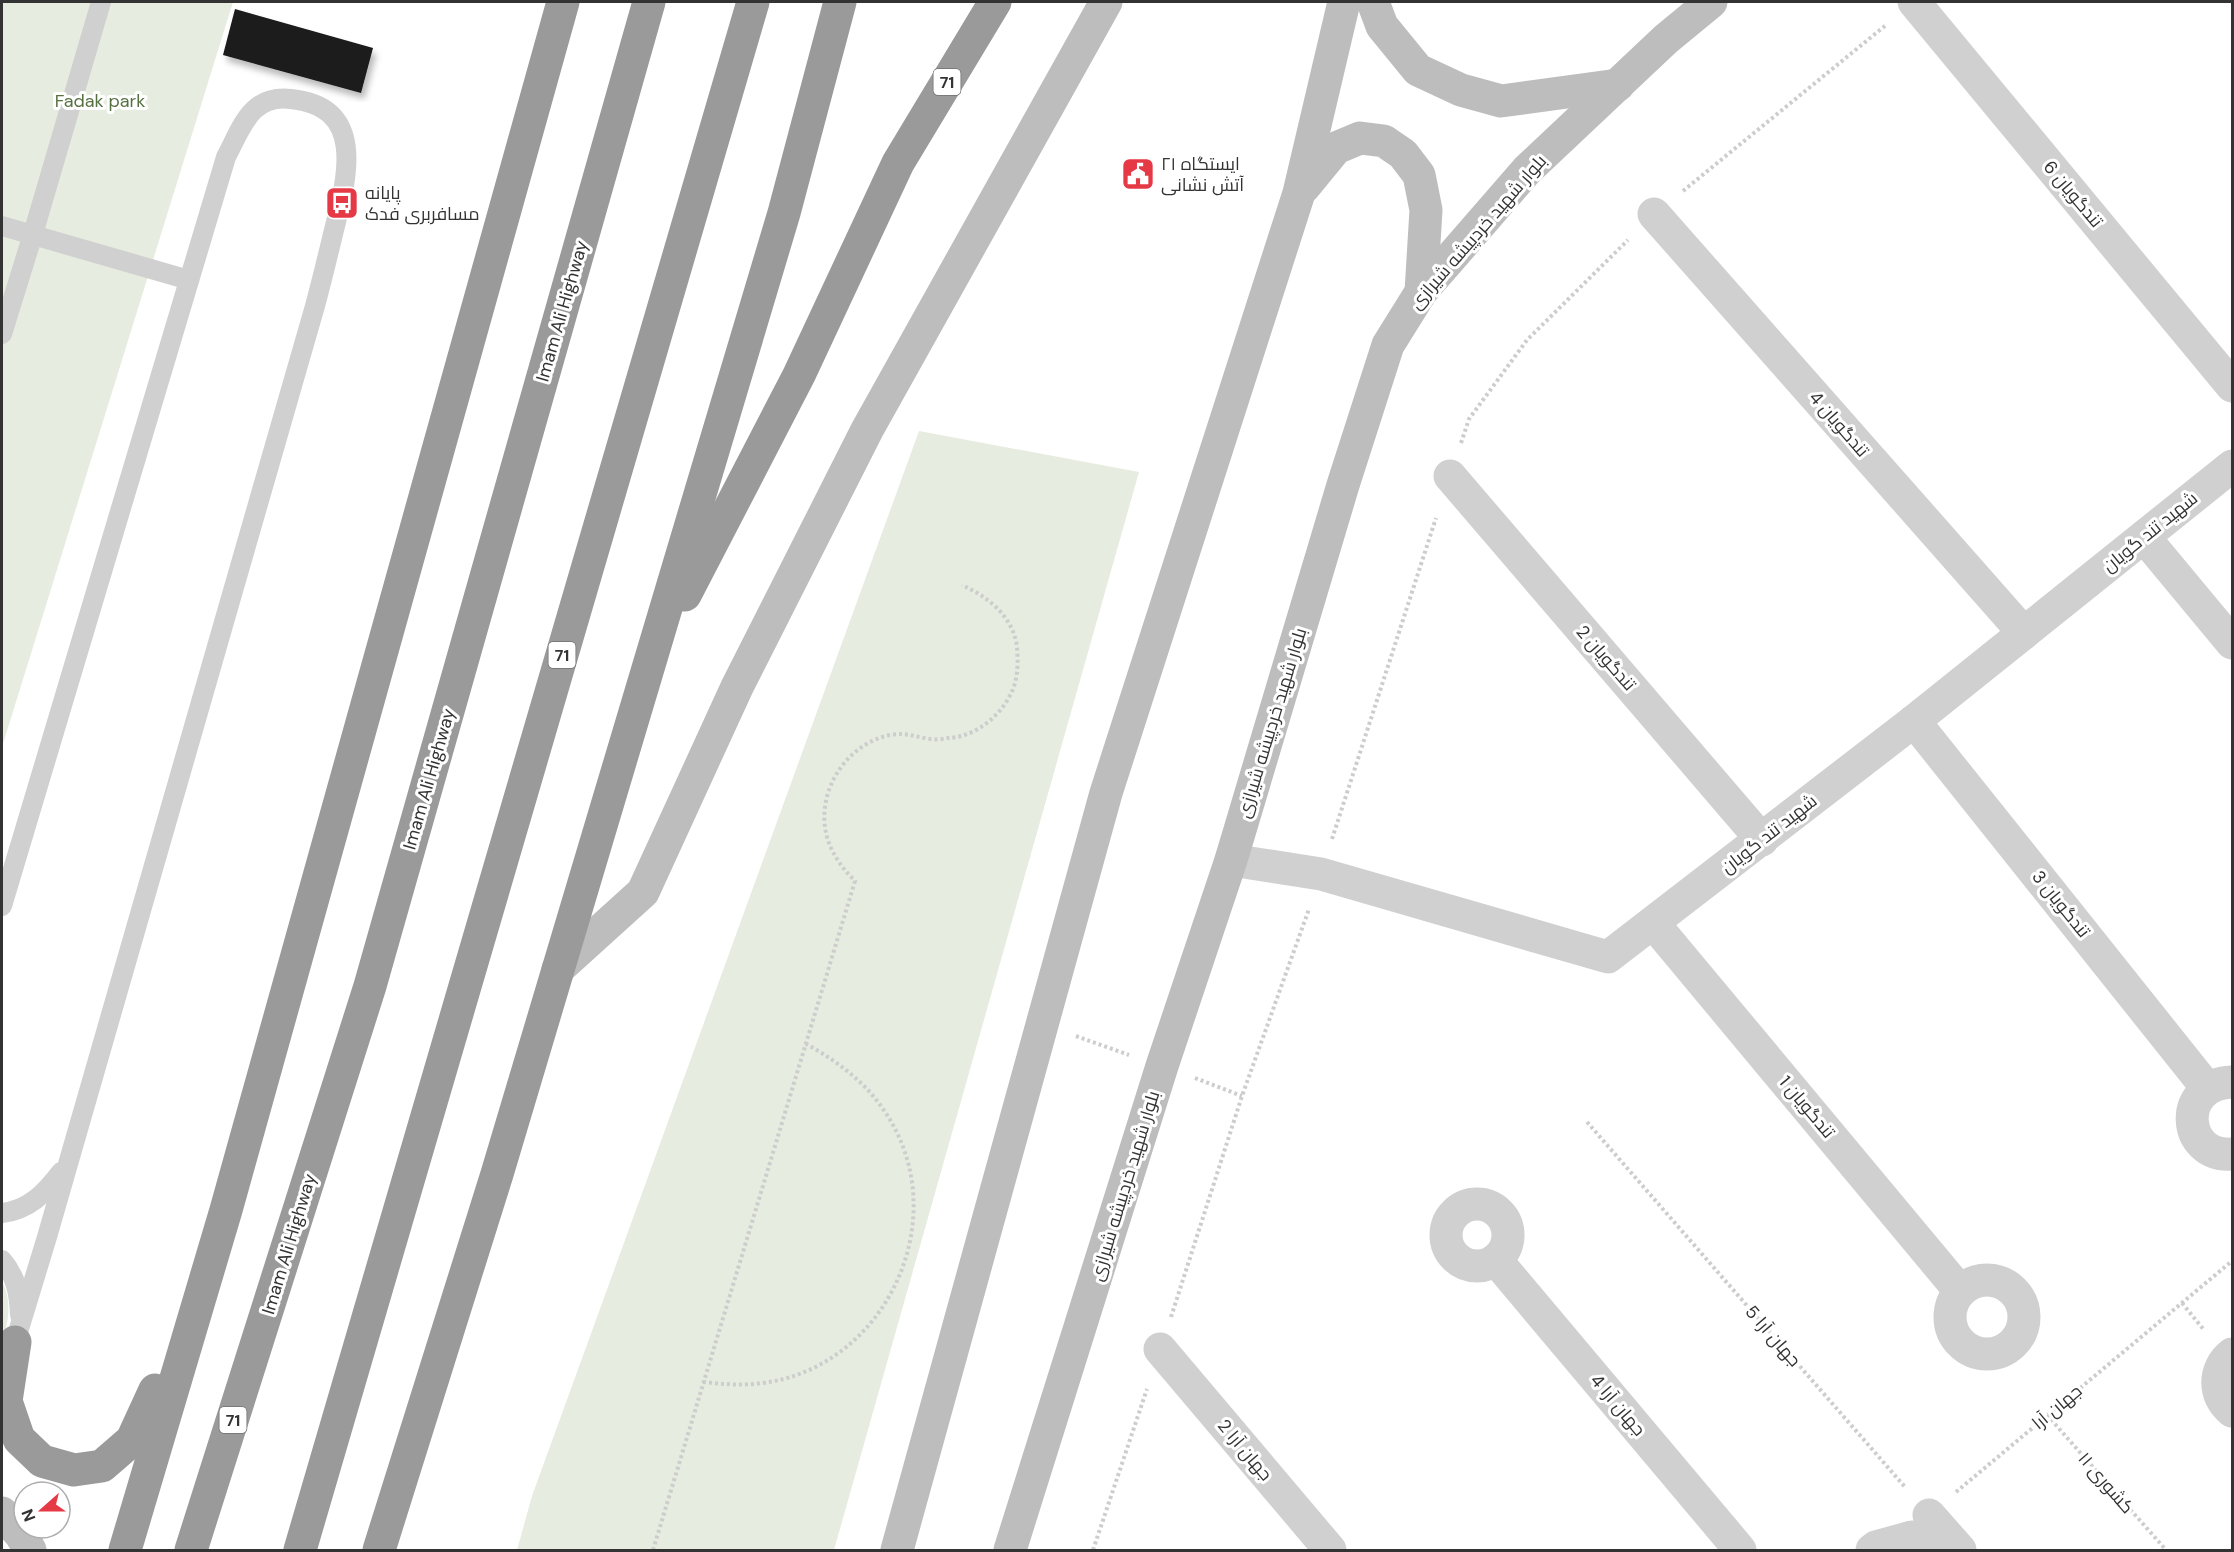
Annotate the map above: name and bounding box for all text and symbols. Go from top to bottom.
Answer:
road number: 71 [934,69,960,95]
park label: Fadak park [55,89,145,113]
street label: بلوار شهید خردپیشه شیرازی [1404,150,1552,314]
place label: ایستگاه ۲۱ آتش نشانی [1161,152,1244,197]
street label: تندگویان 6 [2038,155,2108,233]
public building icon: ایستگاه ۲۱ آتش نشانی [1120,156,1156,192]
place label: پایانه مسافربری فدک [365,181,479,226]
bus stop icon: پایانه مسافربری فدک [324,185,360,221]
street label: Imam Ali Highway [530,238,594,384]
street label: تندگویان 4 [1804,386,1874,462]
street label: شهید تند گویان [2098,486,2202,578]
street label: تندگویان 2 [1571,620,1641,696]
street label: بلوار شهید خردپیشه شیرازی [1232,625,1312,821]
road number: 71 [548,642,576,668]
street label: Imam Ali Highway [397,706,461,852]
street label: شهید تند گویان [1716,789,1822,879]
street label: تندگویان 3 [2027,865,2096,943]
street label: تندگویان 1 [1774,1071,1840,1144]
street label: بلوار شهید خردپیشه شیرازی [1085,1088,1165,1284]
street label: Imam Ali Highway [256,1171,322,1317]
street label: جهان آرا 5 [1740,1300,1806,1372]
street label: جهان آرا 4 [1585,1369,1651,1441]
street label: جهان آرا [2027,1379,2087,1435]
road number: 71 [220,1407,246,1433]
street label: جهان آرا 2 [1212,1414,1278,1486]
street label: کشوری ۱۱ [2073,1447,2139,1519]
north arrow [12,1480,72,1540]
text: N [17,1506,40,1524]

